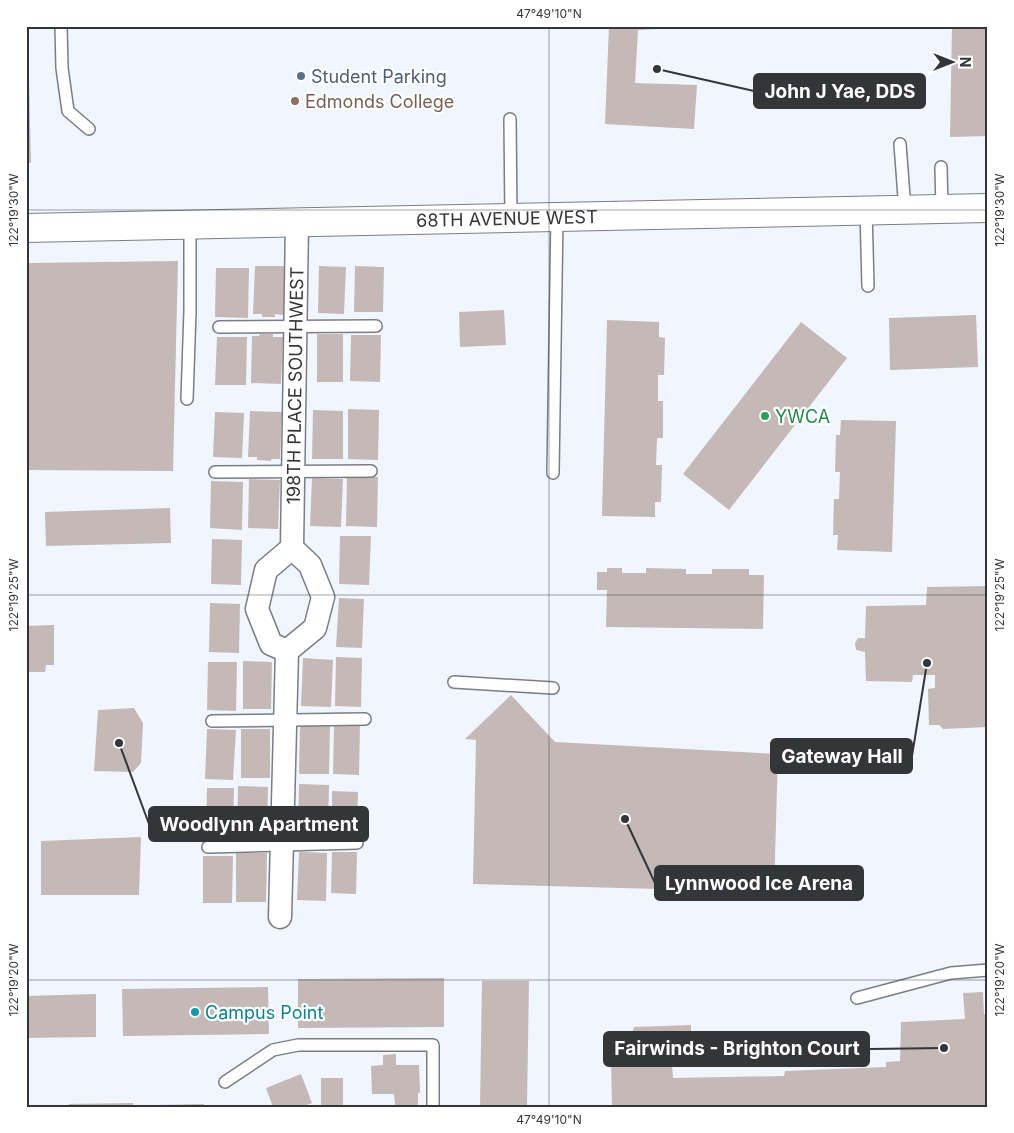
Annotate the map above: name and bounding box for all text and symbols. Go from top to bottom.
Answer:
text: 47°49'10"N [516,6,582,21]
north arrow [926,38,976,88]
text: N [957,57,974,67]
place label: Student Parking [311,66,447,87]
marker: Student Parking [295,70,307,82]
callout: John J Yae, DDS [754,74,925,108]
text: John J Yae, DDS [765,80,915,103]
place label: Edmonds College [305,91,454,112]
marker: Edmonds College [289,95,301,107]
text: 122°19'30"W [6,173,21,247]
text: 122°19'30"W [992,173,1007,247]
street label: 68TH AVENUE WEST [416,206,598,230]
street label: 198TH PLACE SOUTHWEST [282,267,307,505]
place label: YWCA [775,406,830,427]
marker: YWCA [759,410,771,422]
text: 122°19'25"W [6,558,21,631]
text: 122°19'25"W [992,558,1007,631]
callout: Gateway Hall [771,739,912,773]
text: Gateway Hall [781,745,903,768]
callout: Woodlynn Apartment [149,807,368,841]
text: Woodlynn Apartment [160,813,358,836]
callout: Lynnwood Ice Arena [655,866,863,900]
text: Lynnwood Ice Arena [665,872,853,895]
text: 122°19'20"W [6,943,21,1017]
text: 122°19'20"W [992,943,1007,1017]
place label: Campus Point [205,1002,323,1023]
marker: Campus Point [189,1006,201,1018]
callout: Fairwinds - Brighton Court [604,1032,869,1066]
text: Fairwinds - Brighton Court [614,1037,860,1060]
text: 47°49'10"N [516,1112,582,1127]

